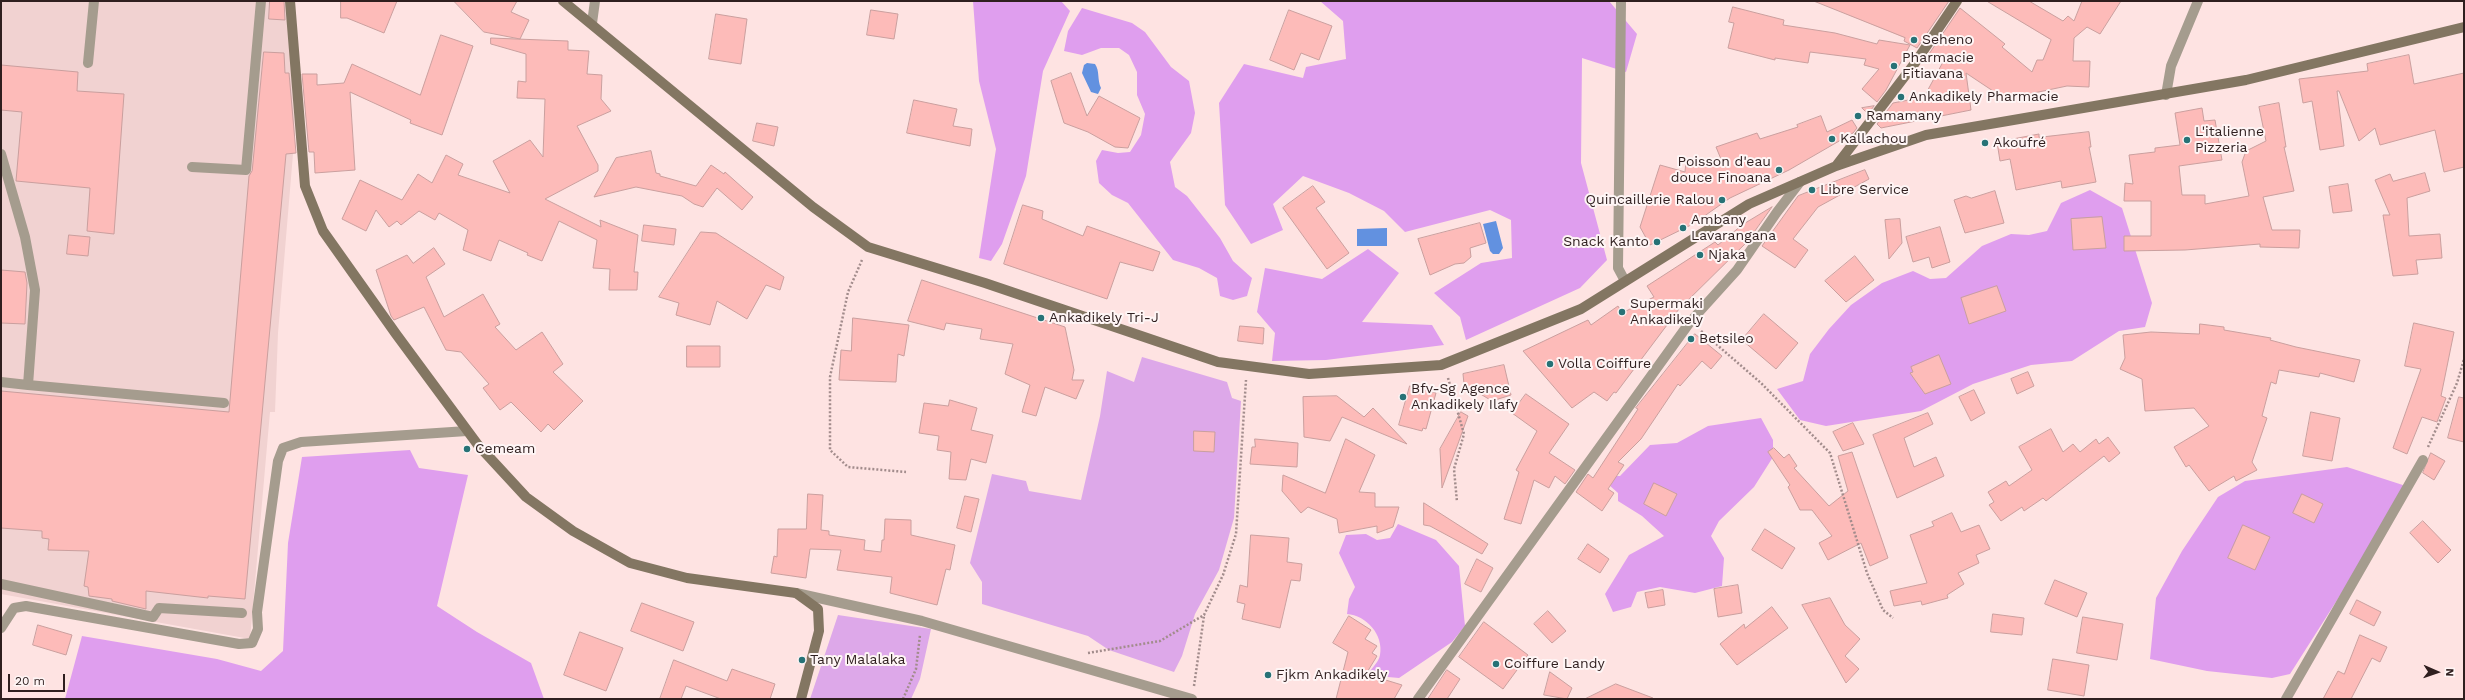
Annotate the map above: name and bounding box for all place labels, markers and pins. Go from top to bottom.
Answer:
place label: Seheno [1922,32,1973,48]
marker: Seheno [1909,35,1919,45]
place label: Pharmacie Fitiavana [1902,50,1974,82]
marker: Pharmacie Fitiavana [1889,61,1899,71]
place label: Ankadikely Pharmacie [1909,89,2059,105]
marker: Ankadikely Pharmacie [1896,92,1906,102]
place label: Ramamany [1866,108,1941,124]
marker: Ramamany [1853,111,1863,121]
place label: L'italienne Pizzeria [2195,124,2264,156]
place label: Kallachou [1840,131,1907,147]
marker: Kallachou [1827,134,1837,144]
place label: Akoufré [1993,135,2046,151]
marker: L'italienne Pizzeria [2182,135,2192,145]
marker: Akoufré [1980,138,1990,148]
place label: Poisson d'eau douce Finoana [1671,154,1771,186]
marker: Poisson d'eau douce Finoana [1774,165,1784,175]
place label: Libre Service [1820,182,1909,198]
marker: Libre Service [1807,185,1817,195]
place label: Quincaillerie Ralou [1586,192,1714,208]
marker: Quincaillerie Ralou [1717,195,1727,205]
place label: Ambany Lavarangana [1691,212,1776,244]
marker: Ambany Lavarangana [1678,223,1688,233]
place label: Snack Kanto [1563,234,1649,250]
marker: Snack Kanto [1652,237,1662,247]
place label: Njaka [1708,247,1746,263]
marker: Njaka [1695,250,1705,260]
place label: Supermaki Ankadikely [1630,296,1703,328]
marker: Supermaki Ankadikely [1617,307,1627,317]
place label: Ankadikely Tri-J [1049,310,1159,326]
marker: Ankadikely Tri-J [1036,313,1046,323]
place label: Betsileo [1699,331,1754,347]
marker: Betsileo [1686,334,1696,344]
place label: Volla Coiffure [1558,356,1651,372]
marker: Volla Coiffure [1545,359,1555,369]
place label: Bfv-Sg Agence Ankadikely Ilafy [1411,381,1518,414]
marker: Bfv-Sg Agence Ankadikely Ilafy [1398,392,1408,402]
place label: Cemeam [475,441,535,457]
marker: Cemeam [462,444,472,454]
place label: Tany Malalaka [810,652,905,668]
marker: Tany Malalaka [797,655,807,665]
place label: Coiffure Landy [1504,656,1605,672]
marker: Coiffure Landy [1491,659,1501,669]
place label: Fjkm Ankadikely [1276,667,1387,683]
marker: Fjkm Ankadikely [1263,670,1273,680]

